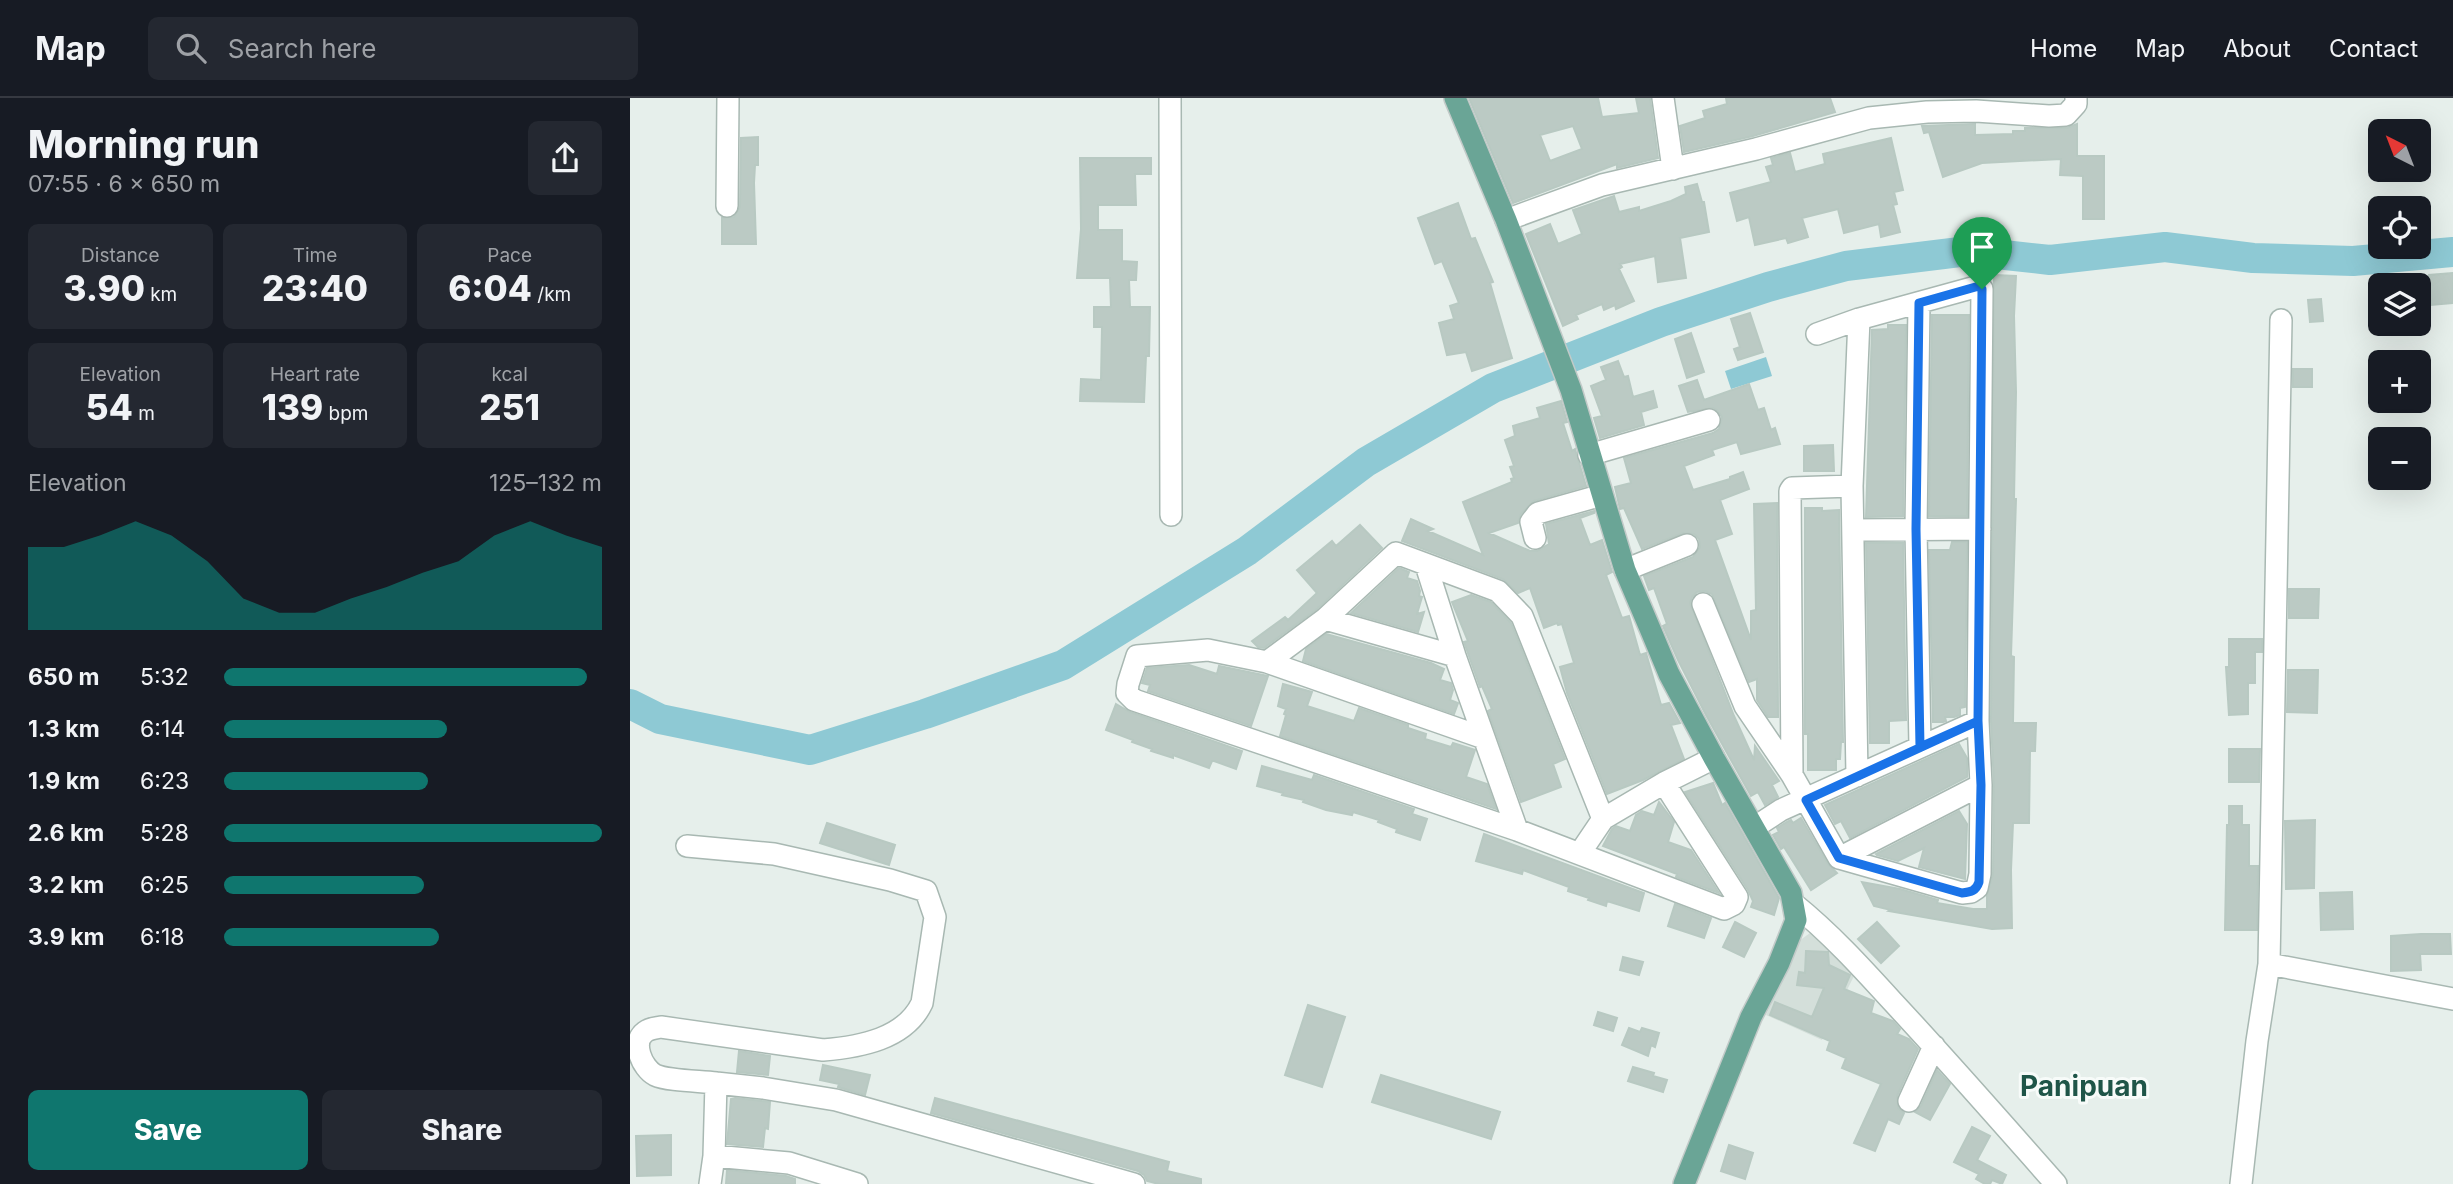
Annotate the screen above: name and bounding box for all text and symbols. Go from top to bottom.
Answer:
search box [148,17,638,80]
text: Map [35,28,106,68]
icon: search [172,29,210,67]
text: Search here [228,33,376,64]
text: Home [2030,34,2097,63]
text: Map [2135,34,2185,63]
text: About [2223,34,2291,63]
text: Contact [2329,34,2418,63]
north arrow [2368,119,2431,182]
map controls [2368,119,2431,490]
text: Morning run [28,121,259,167]
button: share [528,121,602,195]
text: 07:55 · 6 × 650 m [28,170,220,198]
button: locate [2368,196,2431,259]
pin [1952,217,2012,289]
icon: arrive [1963,228,2001,266]
text: Distance [81,244,160,267]
text: Time [293,244,337,267]
text: Pace [487,244,532,267]
text: 3.90 [63,267,145,309]
text: 23:40 [262,267,368,309]
text: 6:04 [448,267,532,309]
button: layers [2368,273,2431,336]
text: km [145,283,177,306]
text: /km [532,283,571,306]
button: + [2368,350,2431,413]
text: Elevation [80,363,161,386]
text: Heart rate [270,363,360,386]
text: kcal [492,363,528,386]
text: 54 [86,386,133,428]
text: 139 [262,386,323,428]
text: 251 [479,386,540,428]
text: m [133,402,155,425]
text: bpm [323,402,368,425]
button: − [2368,427,2431,490]
text: Elevation [28,469,127,497]
text: 125–132 m [489,469,602,497]
text: 650 m [28,663,100,691]
text: 5:32 [140,663,189,691]
text: 1.3 km [28,715,100,743]
text: 6:14 [140,715,185,743]
text: 1.9 km [28,767,100,795]
text: 6:23 [140,767,189,795]
text: 2.6 km [28,819,104,847]
text: 5:28 [140,819,189,847]
text: 3.2 km [28,871,104,899]
text: 6:25 [140,871,189,899]
text: 3.9 km [28,923,104,951]
text: 6:18 [140,923,184,951]
district label: Panipuan [2020,1069,2148,1103]
button: Save [28,1090,308,1170]
button: Share [322,1090,602,1170]

